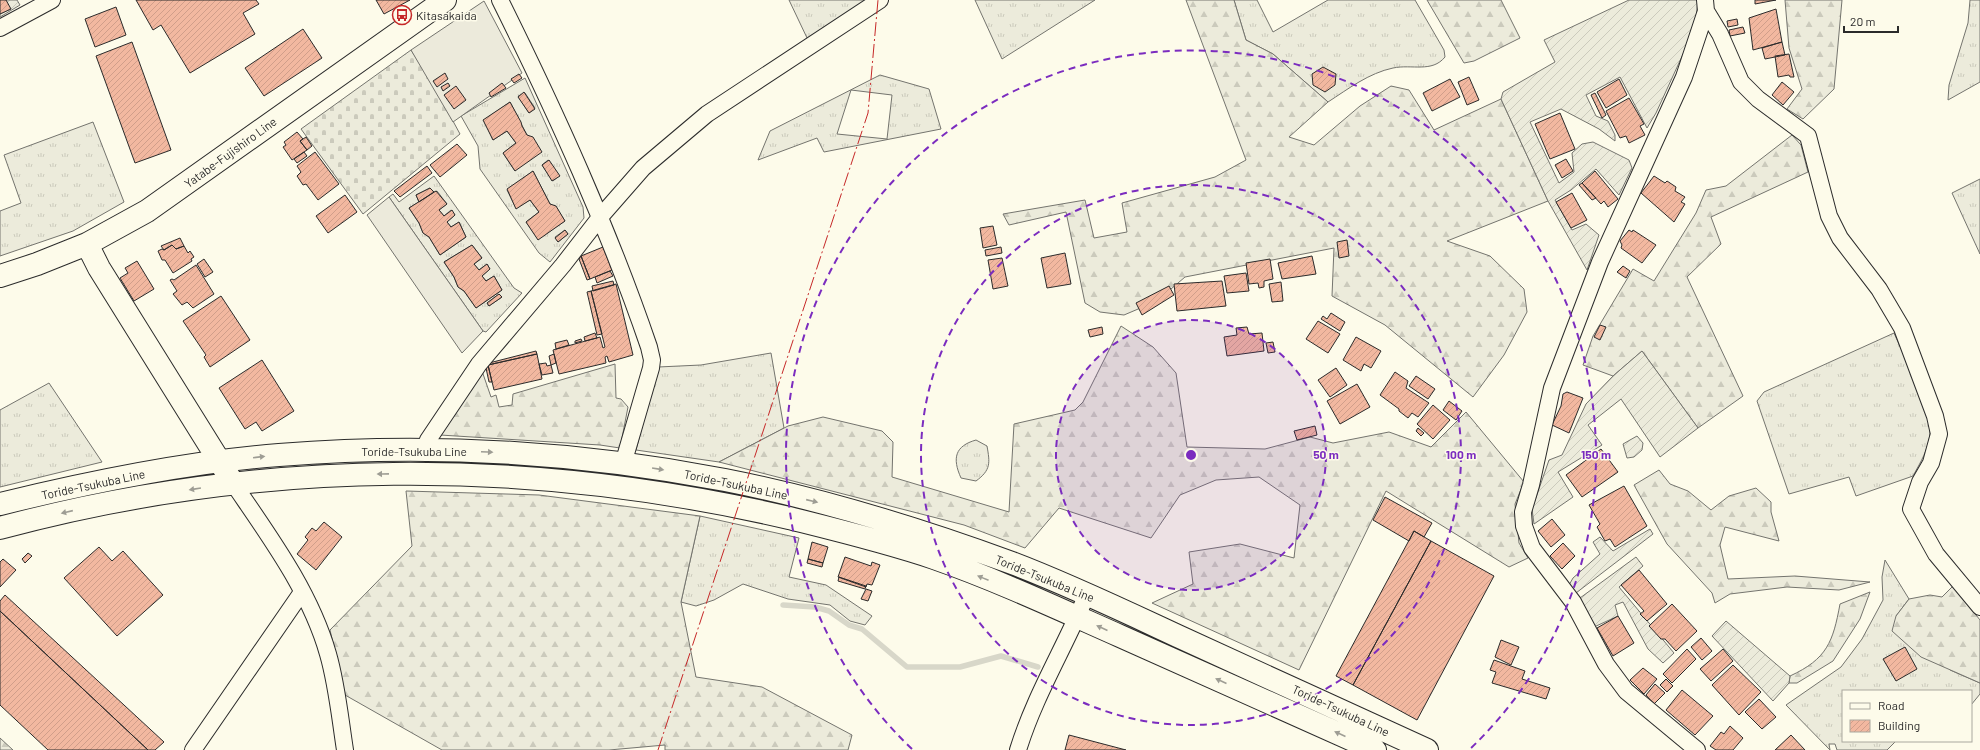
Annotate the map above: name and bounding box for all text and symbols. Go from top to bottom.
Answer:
bus stop icon: Kitasakaida [391,4,413,26]
place label: Kitasakaida [416,8,477,22]
scale bar [1844,8,1898,34]
text: 20 m [1850,14,1876,28]
street label: Yatabe-Fujishiro Line [181,114,279,190]
street label: Toride-Tsukuba Line [361,444,467,458]
text: 50 m [1313,447,1339,461]
text: 100 m [1446,447,1476,461]
text: 150 m [1581,447,1611,461]
centre of rings [1184,448,1198,462]
one-way arrow [481,449,493,456]
one-way arrow [253,454,265,460]
street label: Toride-Tsukuba Line [40,466,146,502]
street label: Toride-Tsukuba Line [683,466,789,502]
one-way arrow [652,467,664,473]
one-way arrow [377,470,389,477]
one-way arrow [189,486,201,492]
one-way arrow [806,498,819,504]
one-way arrow [61,509,73,515]
street label: Toride-Tsukuba Line [993,552,1097,604]
one-way arrow [976,574,988,580]
one-way arrow [1096,625,1108,631]
one-way arrow [1215,678,1227,684]
street label: Toride-Tsukuba Line [1290,681,1392,739]
legend [1842,690,1972,742]
text: Road [1878,698,1905,712]
text: Building [1878,718,1920,732]
one-way arrow [1334,731,1345,737]

